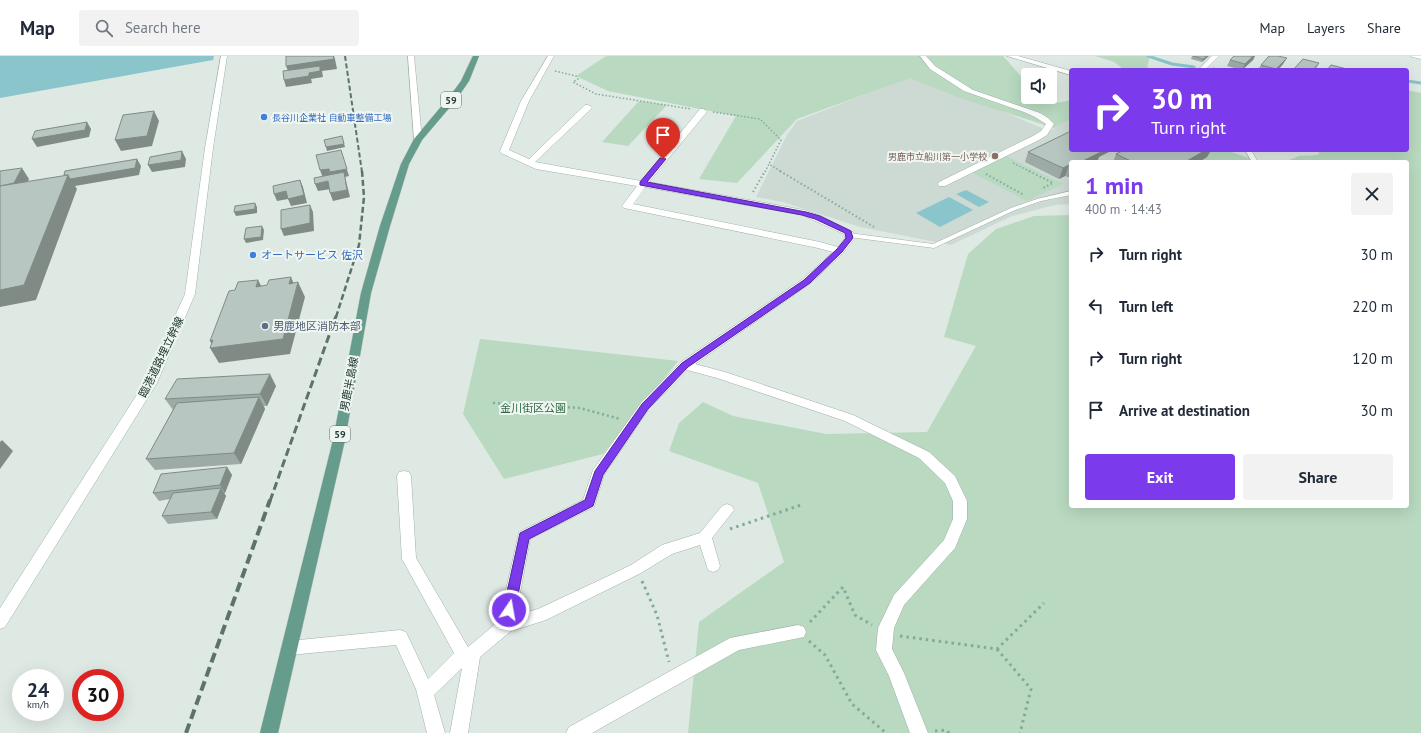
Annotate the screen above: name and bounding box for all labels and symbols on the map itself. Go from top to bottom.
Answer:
road number: 59 [441,92,461,108]
marker: 長谷川企業社 自動車整備工場 [259,112,269,122]
place label: 長谷川企業社 自動車整備工場 [272,112,391,123]
pin [646,118,680,159]
place label: 男鹿市立船川第一小学校 [888,151,987,162]
marker: 男鹿市立船川第一小学校 [990,151,1000,161]
place label: オートサービス 佐沢 [261,248,363,262]
marker: オートサービス 佐沢 [248,250,258,260]
street label: 臨港道路埋立幹線 [135,314,187,400]
place label: 男鹿地区消防本部 [273,319,361,333]
marker: 男鹿地区消防本部 [260,321,270,331]
street label: 男鹿半島線 [337,356,361,412]
park label: 金川街区公園 [500,401,566,415]
road number: 59 [330,426,350,442]
position arrow [488,589,530,631]
speed limit sign: 30 [72,669,124,721]

